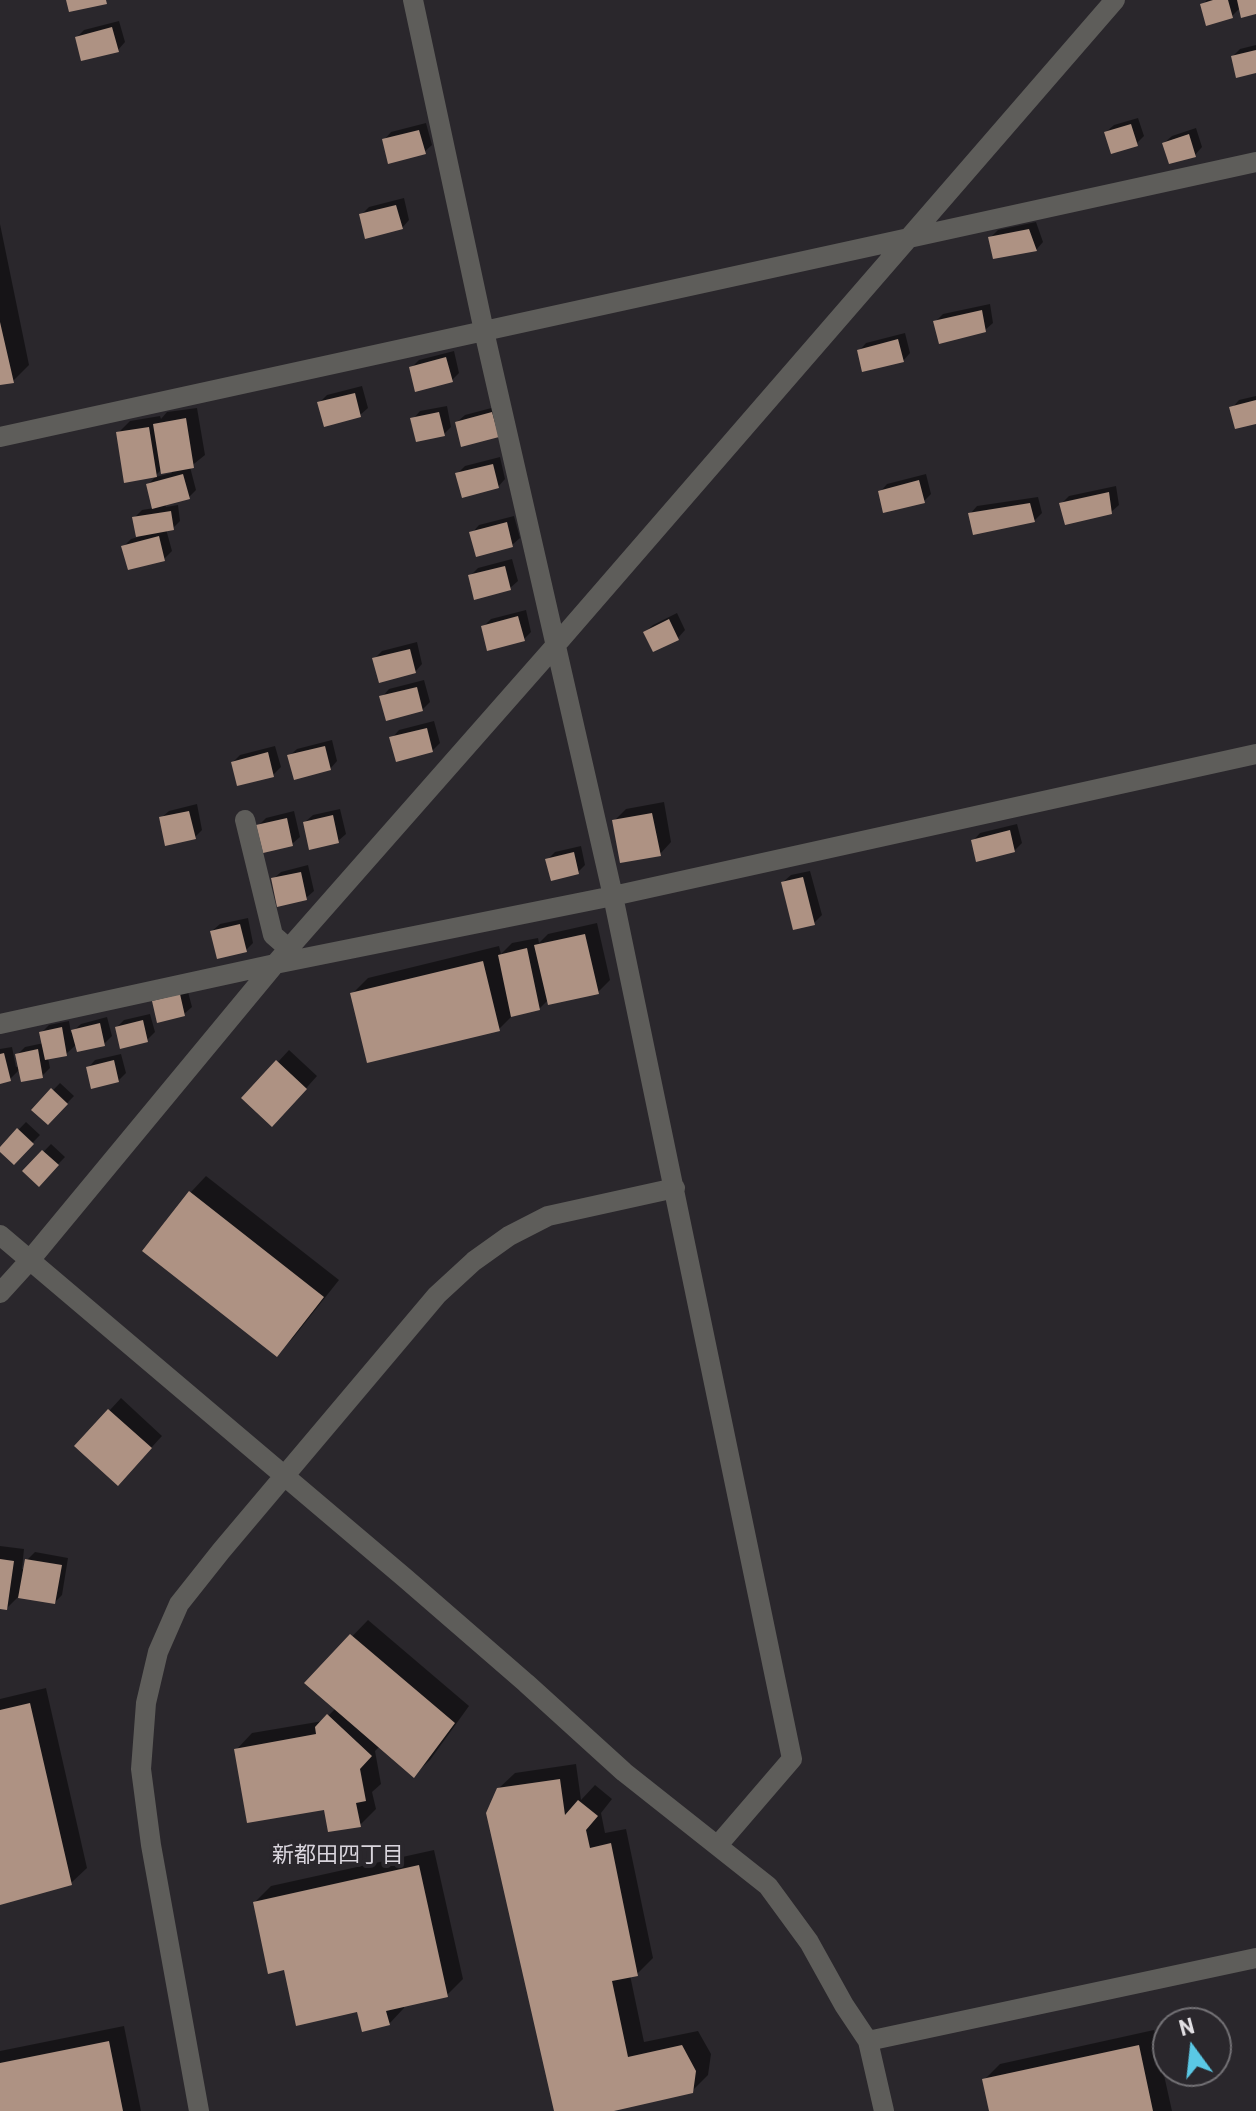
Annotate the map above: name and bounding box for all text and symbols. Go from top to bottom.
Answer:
district label: 新都田四丁目 [272,1842,404,1868]
north arrow [1152,2007,1232,2087]
text: N [1176,2011,1197,2040]

